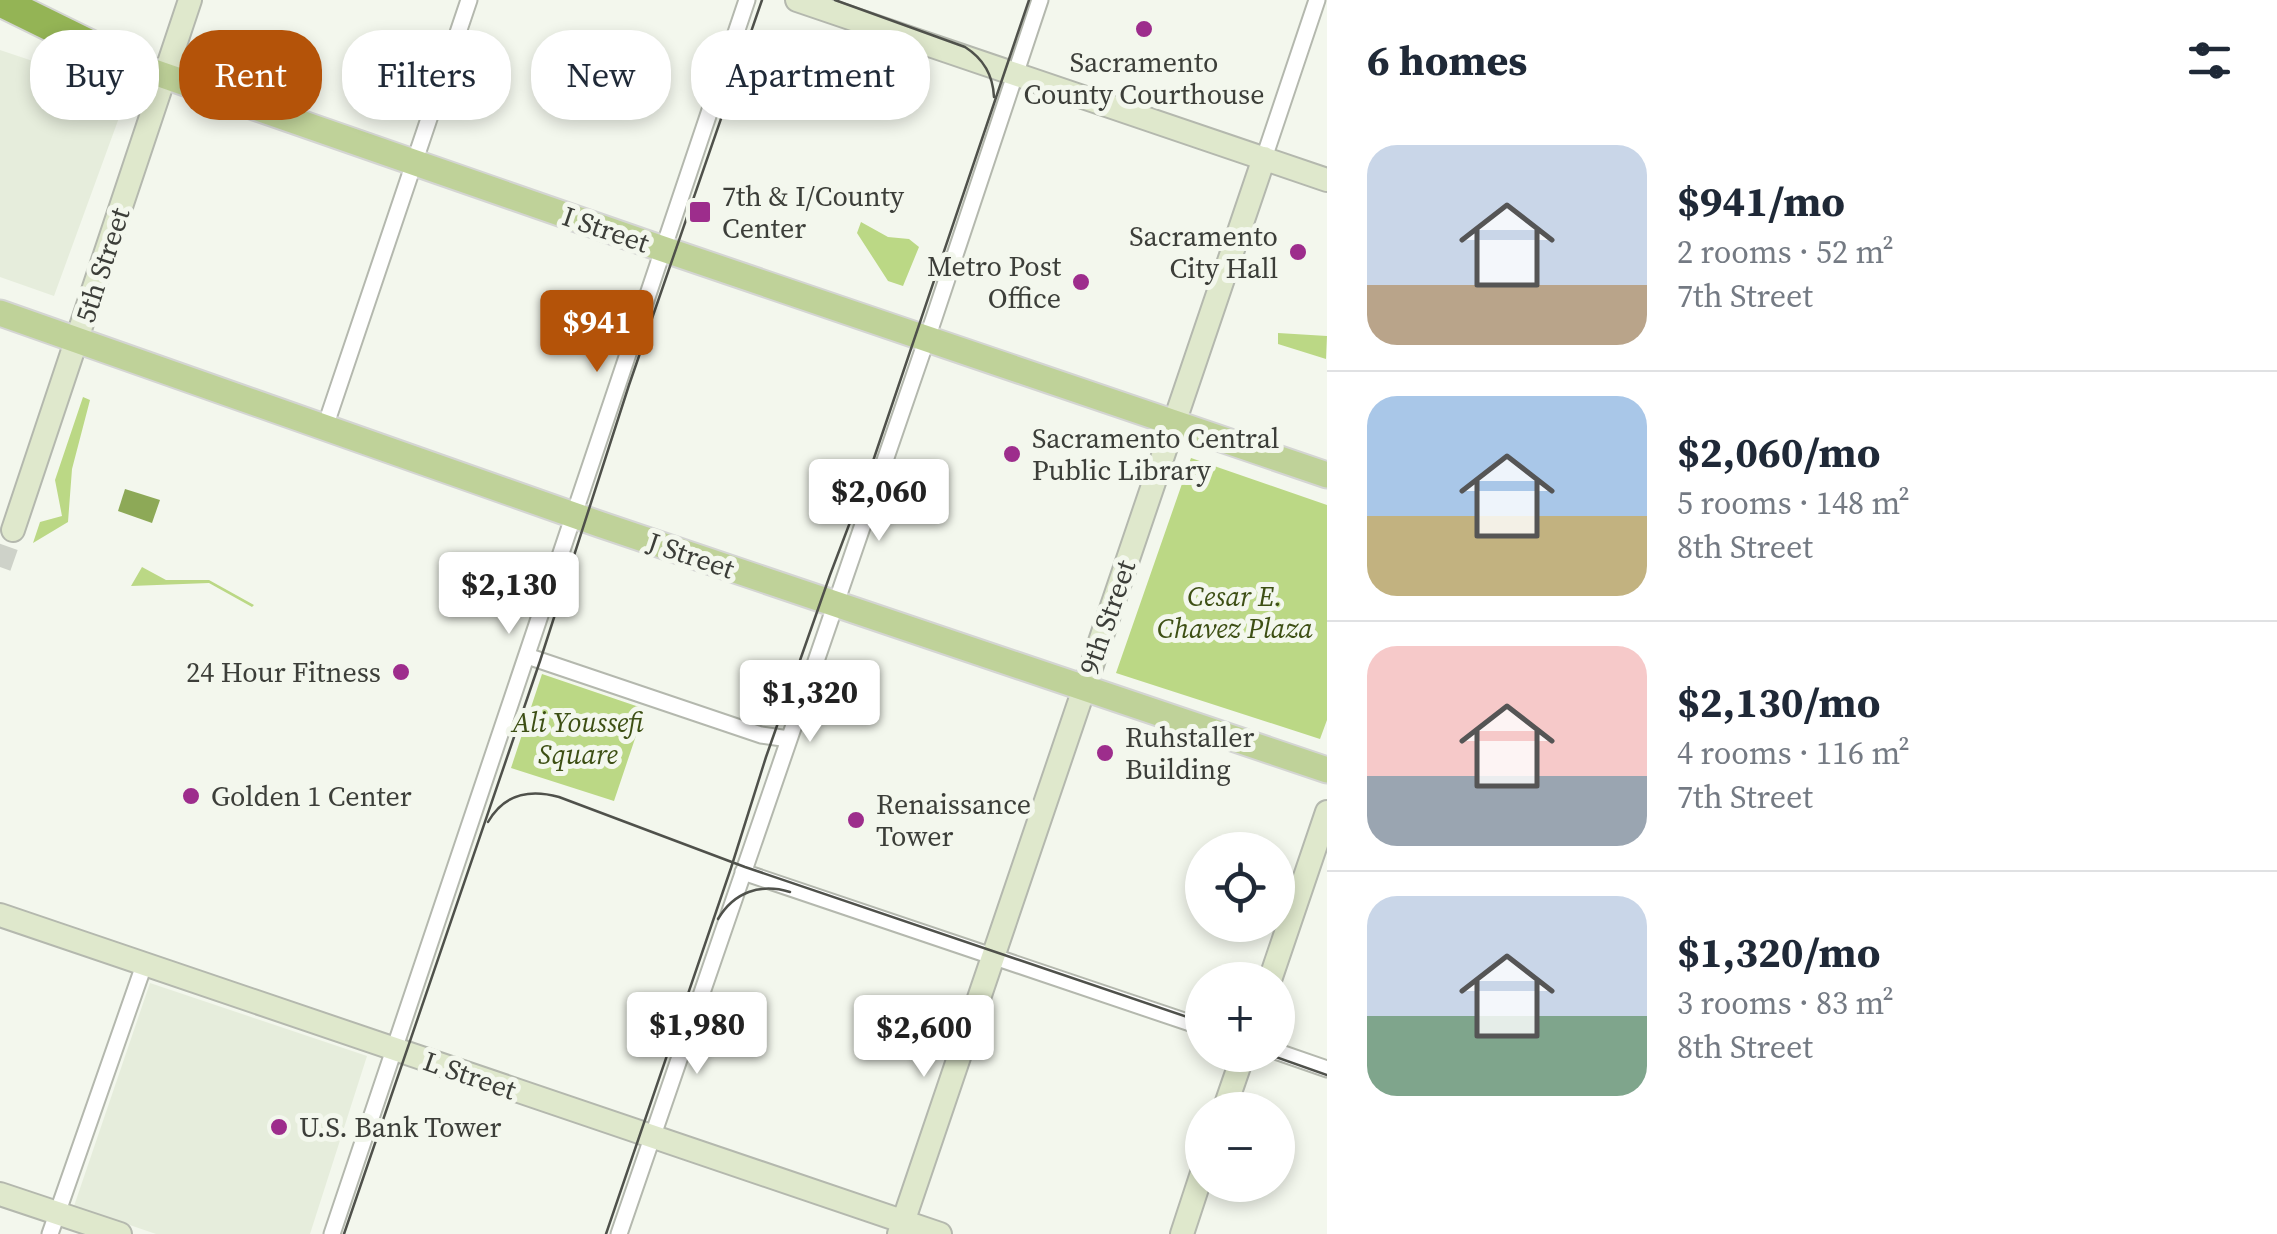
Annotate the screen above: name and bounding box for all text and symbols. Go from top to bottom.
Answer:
marker: Sacramento County Courthouse [1133,18,1155,40]
chip: Buy [30,30,159,120]
chip: Rent [179,30,322,120]
chip: Filters [342,30,511,120]
chip: New [531,30,671,120]
chip: Apartment [691,30,930,120]
text: 6 homes [1367,31,1527,89]
icon: filters [2182,33,2237,88]
place label: Sacramento County Courthouse [1023,43,1265,113]
text: $941/mo [1677,172,1845,230]
place label: 7th & I/County Center [722,177,905,247]
icon: home [1447,185,1567,305]
street label: I Street [558,196,655,262]
marker: 7th & I/County Center [687,199,713,225]
street label: 5th Street [66,202,139,327]
place label: Sacramento City Hall [1129,217,1278,287]
text: 2 rooms · 52 m² [1677,230,1894,274]
marker: Sacramento City Hall [1287,241,1309,263]
place label: Metro Post Office [927,247,1062,317]
marker: Metro Post Office [1070,271,1092,293]
text: 7th Street [1677,274,1813,318]
pin: $941 [538,290,656,375]
text: $941 [562,300,632,344]
place label: Sacramento Central Public Library [1032,419,1279,489]
text: $2,060/mo [1677,423,1880,481]
icon: home [1447,436,1567,556]
marker: Sacramento Central Public Library [1001,443,1023,465]
pin: $2,060 [798,459,960,544]
text: $2,060 [831,469,927,513]
text: 5 rooms · 148 m² [1677,481,1910,525]
street label: J Street [642,522,740,588]
text: 8th Street [1677,525,1813,569]
pin: $2,130 [428,552,590,637]
street label: 9th Street [1070,554,1145,679]
text: $2,130 [461,562,557,606]
park label: Cesar E. Chavez Plaza [1157,577,1313,647]
place label: 24 Hour Fitness [186,653,381,691]
pin: $1,320 [729,660,891,745]
marker: 24 Hour Fitness [390,661,412,683]
text: $1,320 [762,670,858,714]
text: $2,130/mo [1677,673,1880,731]
icon: home [1447,686,1567,806]
park label: Ali Youssefi Square [510,703,644,773]
place label: Ruhstaller Building [1125,718,1255,788]
text: 4 rooms · 116 m² [1677,731,1910,775]
marker: Ruhstaller Building [1094,742,1116,764]
text: 7th Street [1677,775,1813,819]
place label: Golden 1 Center [211,777,412,815]
marker: Golden 1 Center [180,785,202,807]
place label: Renaissance Tower [876,785,1031,855]
marker: Renaissance Tower [845,809,867,831]
map controls [1185,832,1295,1202]
button: locate [1185,832,1295,942]
text: $1,320/mo [1677,923,1880,981]
icon: home [1447,936,1567,1056]
button: + [1185,962,1295,1072]
text: 3 rooms · 83 m² [1677,981,1894,1025]
pin: $1,980 [616,992,778,1077]
pin: $2,600 [843,995,1005,1080]
text: $1,980 [649,1002,745,1046]
text: $2,600 [876,1005,972,1049]
text: 8th Street [1677,1025,1813,1069]
street label: L Street [419,1041,522,1109]
button: − [1185,1092,1295,1202]
place label: U.S. Bank Tower [299,1108,502,1146]
marker: U.S. Bank Tower [268,1116,290,1138]

